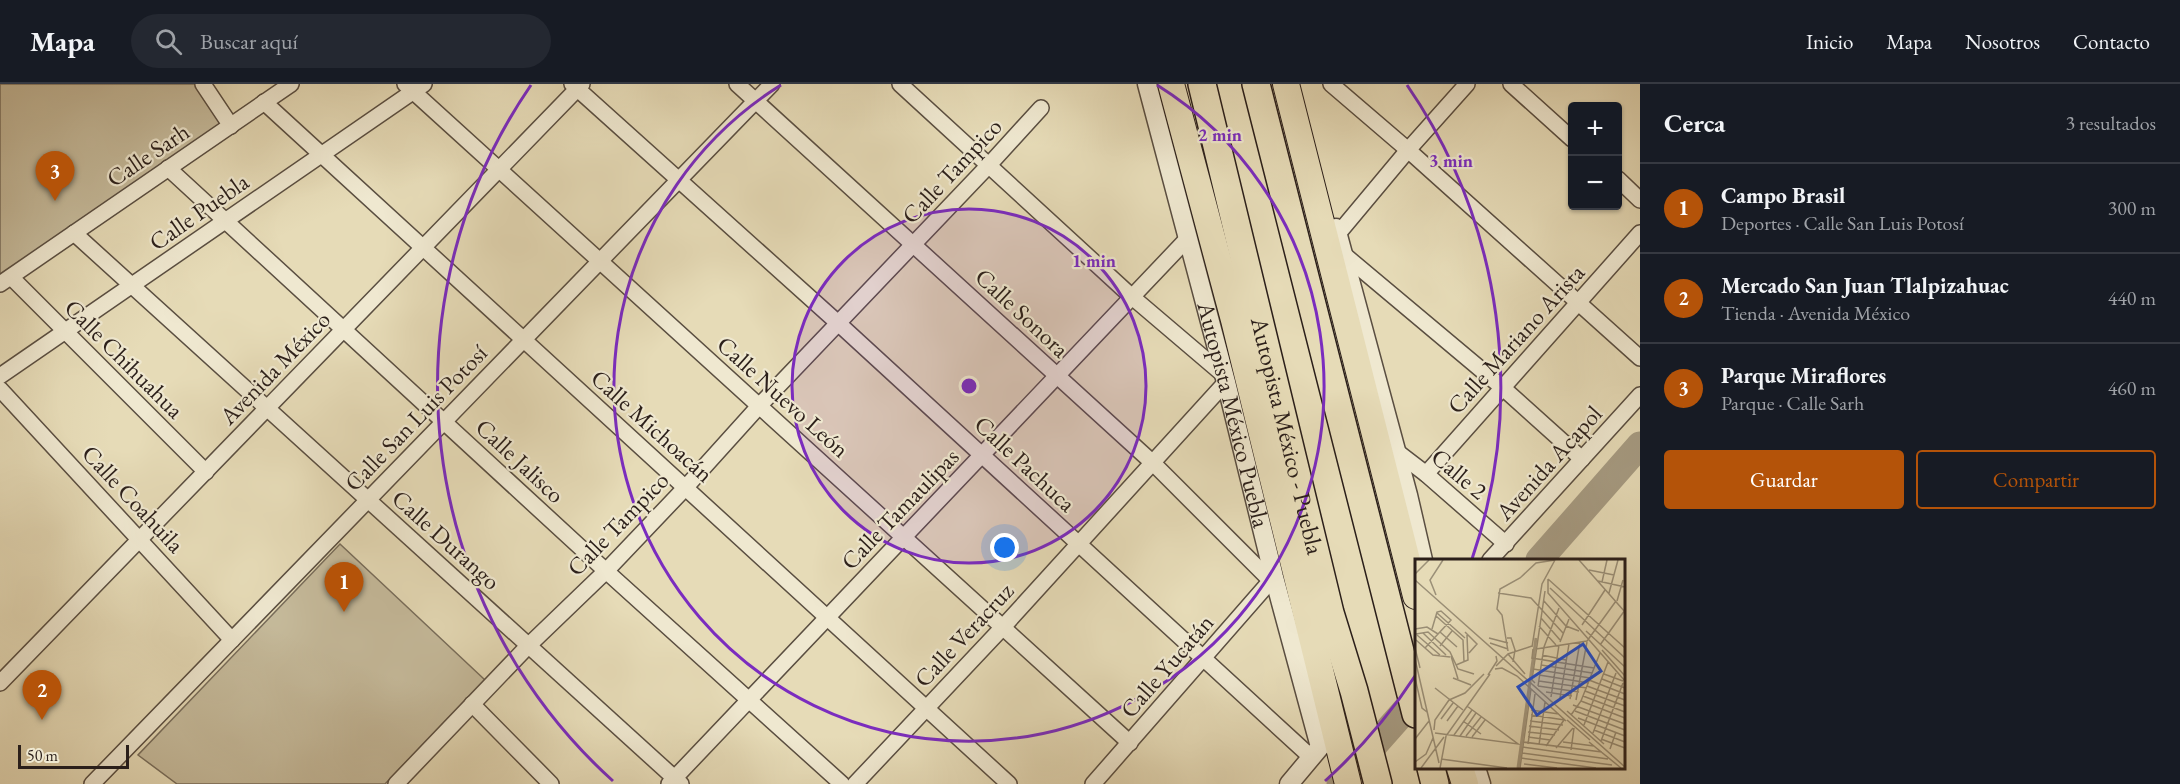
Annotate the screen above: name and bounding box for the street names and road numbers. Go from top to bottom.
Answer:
street label: Calle Tampico [895,111,1009,230]
street label: Calle Sarh [100,116,195,194]
street label: Calle Puebla [143,166,255,257]
street label: Calle Mariano Arista [1440,257,1591,420]
street label: Calle Sonora [969,261,1076,364]
street label: Calle Chihuahua [58,292,191,425]
street label: Autopista México Puebla [1190,298,1277,531]
street label: Avenida México [212,304,337,432]
street label: Autopista México - Puebla [1244,313,1331,558]
street label: Calle Nuevo León [711,329,856,464]
street label: Calle San Luis Potosí [338,338,494,498]
street label: Calle Michoacán [585,362,720,489]
street label: Avenida Acapol [1488,398,1609,528]
street label: Calle Pachuca [968,409,1083,519]
street label: Calle Jalisco [469,412,571,510]
street label: Calle Coahuila [75,438,192,559]
street label: Calle Tamaulipas [834,441,965,576]
street label: Calle 2 [1425,441,1494,506]
street label: Calle Tampico [560,465,675,582]
street label: Calle Durango [386,483,507,597]
street label: Calle Veracruz [907,576,1020,694]
street label: Calle Yucatán [1113,607,1220,724]

